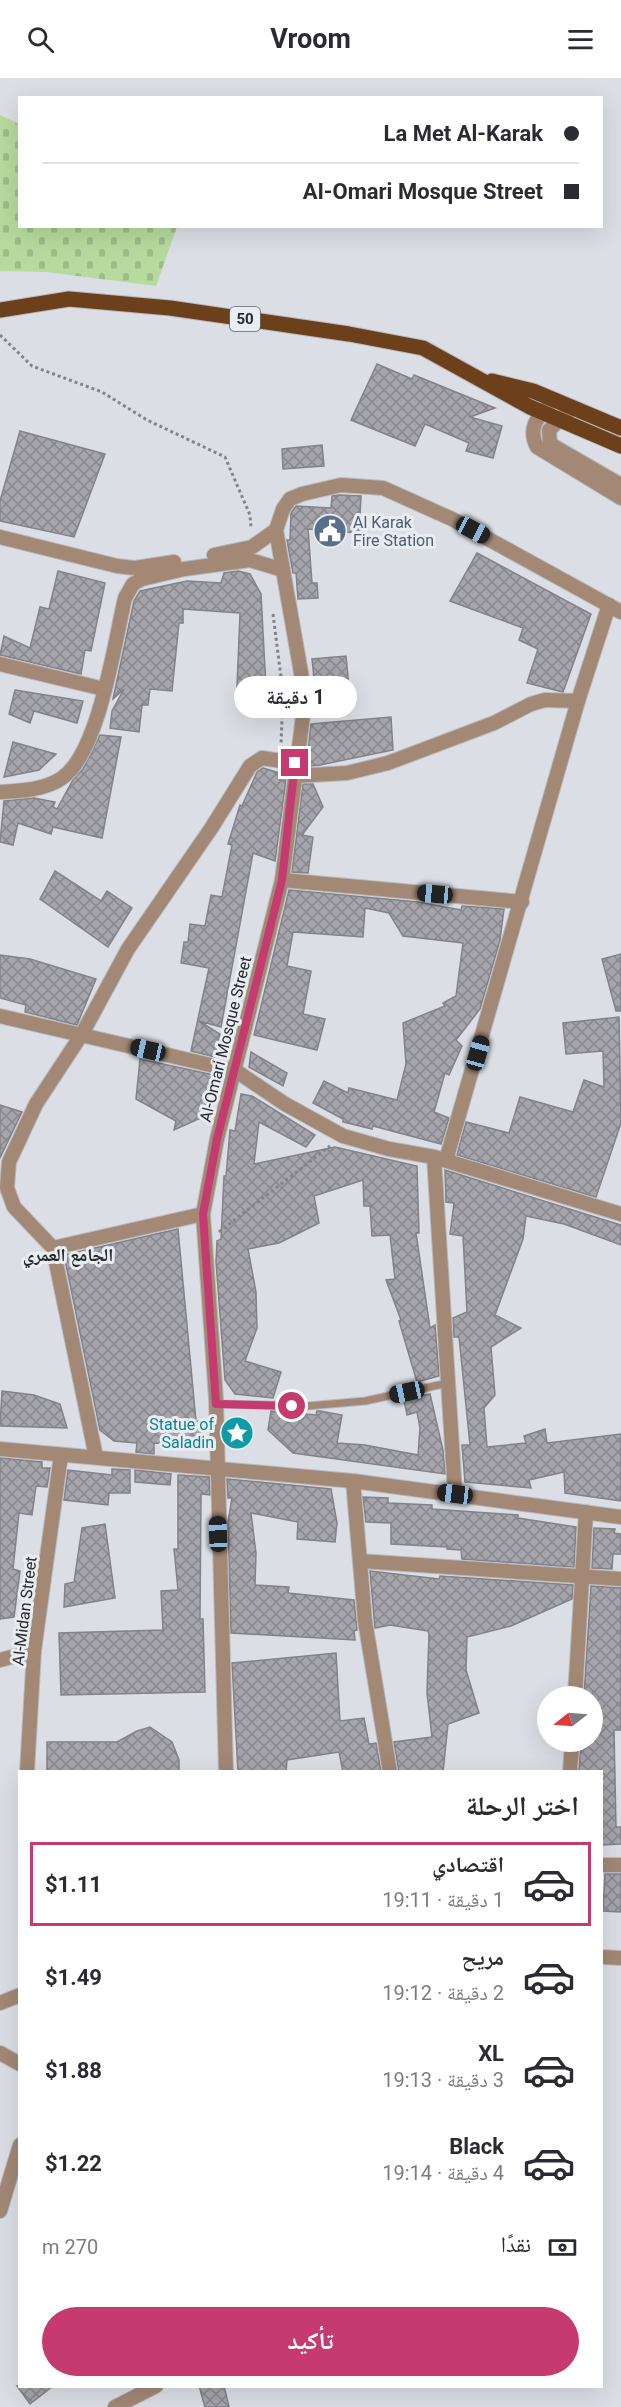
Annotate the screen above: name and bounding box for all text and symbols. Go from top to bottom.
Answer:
icon: search [24,23,57,56]
text: Vroom [270,23,351,55]
icon: menu [564,23,597,56]
text: La Met Al-Karak [384,121,543,146]
text: AI-Omari Mosque Street [303,179,543,204]
road number: 50 [230,307,260,331]
public building icon: Al Karak Fire Station [312,513,348,549]
place label: Al Karak Fire Station [353,513,434,550]
car [453,514,493,546]
callout: 1 دقيقة [234,676,356,718]
text: 1 دقيقة [266,685,325,709]
route end [281,749,308,776]
car [416,883,454,905]
street label: AI-Omari Mosque Street [196,954,255,1124]
car [464,1033,492,1073]
car [128,1037,168,1063]
district label: الجامع العمري [23,1244,113,1269]
car [388,1379,426,1405]
route start [278,1392,305,1419]
place label: Statue of Saladin [149,1415,214,1452]
place icon: Statue of Saladin [219,1415,255,1451]
car [436,1483,474,1505]
car [208,1516,228,1552]
street label: AI-Midan Street [8,1555,41,1667]
north arrow [537,1686,603,1752]
map controls [537,1686,603,1752]
text: اختر الرحلة [466,1790,579,1822]
text: اقتصادي [432,1852,504,1877]
icon: car [522,1857,576,1911]
text: $1.11 [45,1872,102,1897]
text: 1 دقيقة · 19:11 [382,1888,504,1912]
text: مريح [461,1945,504,1970]
icon: car [522,1950,576,2004]
text: $1.49 [45,1965,102,1990]
text: 2 دقيقة · 19:12 [382,1981,504,2005]
text: XL [478,2041,504,2066]
icon: car [522,2043,576,2097]
text: $1.88 [45,2058,102,2083]
text: 3 دقيقة · 19:13 [382,2068,504,2092]
text: Black [449,2134,504,2159]
icon: car [522,2136,576,2190]
text: $1.22 [45,2151,102,2176]
text: 4 دقيقة · 19:14 [382,2161,504,2185]
icon: cash [546,2231,579,2264]
text: نقدًا [501,2232,531,2257]
text: 270 m [42,2235,98,2259]
button: تأكيد [42,2307,579,2376]

